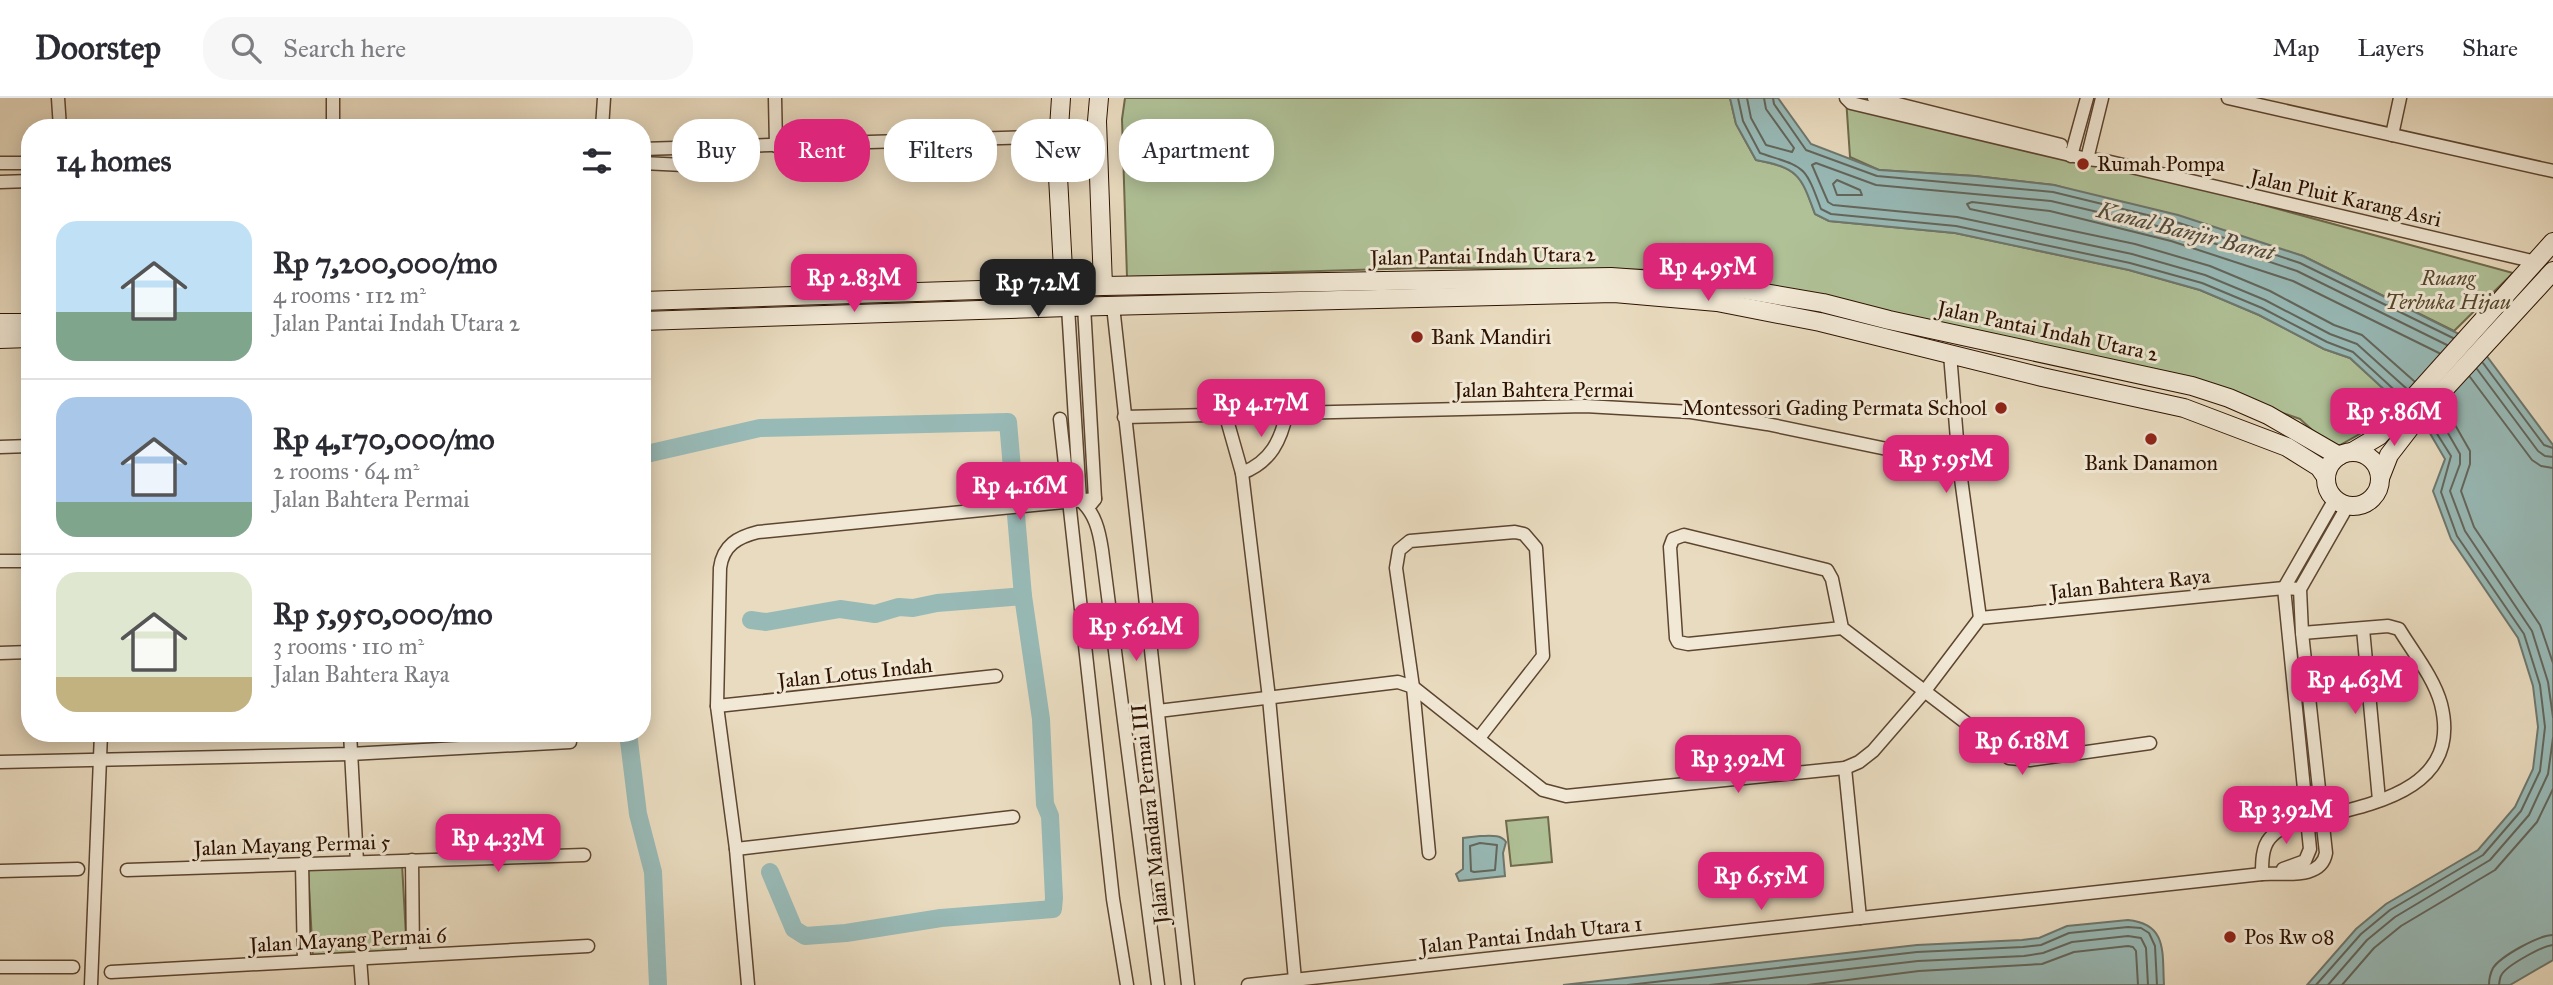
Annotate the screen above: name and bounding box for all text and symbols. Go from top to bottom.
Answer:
search box [203,17,693,80]
text: Doorstep [35,28,161,68]
icon: search [227,29,265,67]
text: Search here [283,32,406,64]
text: Map [2273,33,2320,63]
text: Layers [2358,33,2424,63]
text: Share [2462,33,2518,63]
chip: Buy [672,119,760,182]
chip: Rent [774,119,870,182]
chip: Filters [884,119,997,182]
chip: New [1011,119,1105,182]
chip: Apartment [1119,119,1274,182]
icon: filters [578,142,616,180]
text: 14 homes [56,143,171,179]
place label: Rumah Pompa [2097,151,2225,177]
marker: Rumah Pompa [2075,156,2091,172]
street label: Jalan Pluit Karang Asri [2246,163,2444,233]
water label: Kanal Banjir Barat [2094,195,2279,267]
street label: Jalan Pantai Indah Utara 2 [1368,241,1597,271]
pin: Rp 4.95M [1636,244,1780,303]
text: Rp 7,200,000/mo [273,245,497,281]
icon: home [112,249,196,333]
text: Rp 4.95M [1659,252,1757,280]
pin: Rp 2.83M [782,254,926,314]
pin: Rp 7.2M [973,260,1103,319]
text: Rp 2.83M [807,263,901,291]
park label: Ruang Terbuka Hijau [2385,265,2511,315]
text: Rp 7.2M [996,268,1080,296]
text: 4 rooms · 112 m² [273,281,426,309]
street label: Jalan Pantai Indah Utara 2 [1933,294,2162,367]
text: Jalan Pantai Indah Utara 2 [273,309,520,337]
place label: Bank Mandiri [1431,324,1551,350]
marker: Bank Mandiri [1409,329,1425,345]
street label: Jalan Bahtera Permai [1452,377,1634,403]
pin: Rp 4.17M [1189,380,1333,439]
text: Rp 4.17M [1213,388,1309,416]
pin: Rp 5.86M [2322,388,2466,448]
place label: Montessori Gading Permata School [1682,395,1987,421]
text: Rp 5.86M [2346,397,2442,425]
marker: Montessori Gading Permata School [1993,400,2009,416]
text: Rp 4,170,000/mo [273,421,495,457]
icon: home [112,425,196,509]
marker: Bank Danamon [2143,431,2159,447]
pin: Rp 5.95M [1874,436,2018,495]
text: Rp 5.95M [1899,444,1993,472]
place label: Bank Danamon [2084,450,2218,476]
text: 2 rooms · 64 m² [273,457,419,485]
pin: Rp 4.16M [948,462,1092,522]
text: Rp 4.16M [972,471,1068,499]
text: Jalan Bahtera Permai [273,485,470,513]
street label: Jalan Bahtera Raya [2047,563,2212,606]
text: Rp 5,950,000/mo [273,596,493,632]
icon: home [112,600,196,684]
pin: Rp 5.62M [1064,603,1208,663]
text: Rp 5.62M [1089,612,1183,640]
text: 3 rooms · 110 m² [273,632,424,660]
street label: Jalan Lotus Indah [774,652,934,694]
pin: Rp 4.63M [2283,656,2427,716]
text: Jalan Bahtera Raya [273,660,449,688]
text: Rp 4.63M [2307,665,2403,693]
street label: Jalan Mandara Permai III [1125,702,1175,928]
pin: Rp 6.18M [1950,718,2094,777]
text: Rp 6.18M [1975,726,2069,754]
pin: Rp 3.92M [1666,736,1810,795]
text: Rp 3.92M [1691,744,1785,772]
pin: Rp 3.92M [2214,786,2358,846]
text: Rp 3.92M [2239,795,2333,823]
pin: Rp 4.33M [426,814,570,874]
text: Rp 4.33M [452,823,544,851]
street label: Jalan Mayang Permai 5 [191,829,391,861]
pin: Rp 6.55M [1689,852,1833,912]
text: Rp 6.55M [1714,861,1808,889]
street label: Jalan Pantai Indah Utara 1 [1416,910,1644,960]
street label: Jalan Mayang Permai 6 [247,922,449,958]
place label: Pos Rw 08 [2244,924,2334,950]
marker: Pos Rw 08 [2222,929,2238,945]

